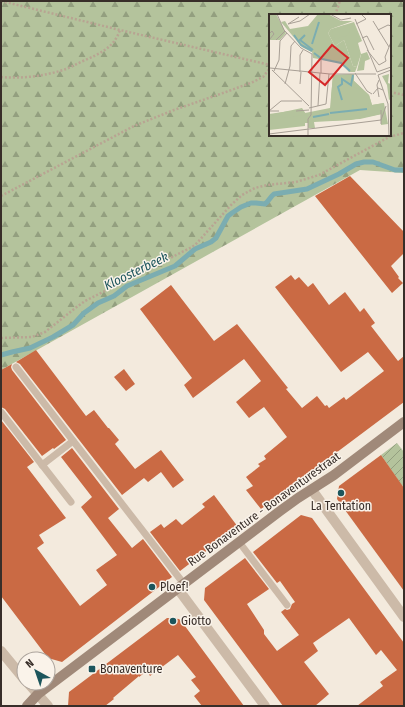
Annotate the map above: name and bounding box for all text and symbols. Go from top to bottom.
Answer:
inset map [269,14,391,136]
water label: Kloosterbeek [101,249,171,293]
street label: Rue Bonaventure - Bonaventurestraat [185,449,343,569]
marker: La Tentation [336,488,346,498]
place label: La Tentation [311,499,371,513]
place label: Ploef! [160,580,189,594]
marker: Ploef! [147,582,157,592]
place label: Giotto [181,614,211,628]
marker: Giotto [168,616,178,626]
north arrow [16,651,56,691]
text: N [23,657,37,671]
place label: Bonaventure [100,662,162,676]
marker: Bonaventure [87,664,97,674]

